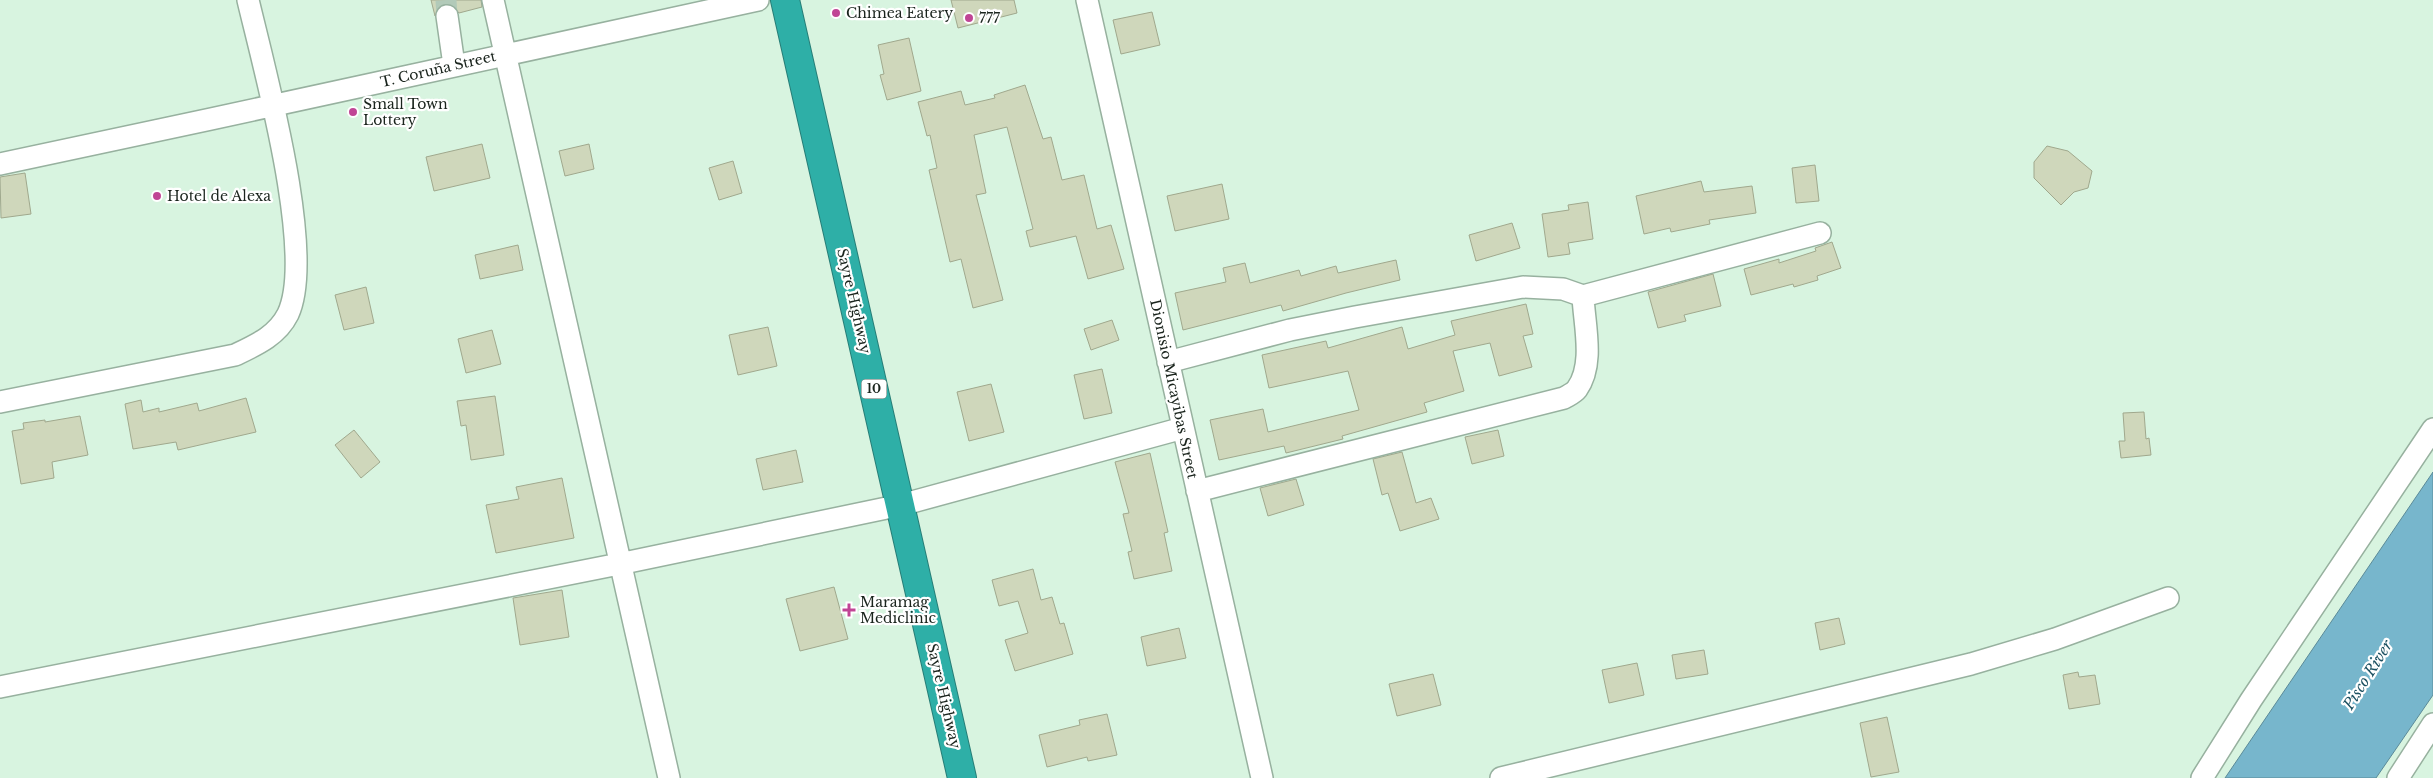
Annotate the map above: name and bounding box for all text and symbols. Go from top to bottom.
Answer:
place label: Chimea Eatery [846,4,953,22]
marker: Chimea Eatery [830,7,842,19]
place label: 777 [979,9,1001,27]
marker: 777 [963,12,975,24]
street label: T. Coruña Street [378,47,498,91]
place label: Small Town Lottery [363,95,448,129]
marker: Small Town Lottery [347,106,359,118]
place label: Hotel de Alexa [167,187,271,205]
marker: Hotel de Alexa [151,190,163,202]
street label: Sayre Highway [833,247,875,356]
street label: Dionisio Micayibas Street [1146,298,1202,481]
road number: 10 [862,379,886,398]
place label: Maramag Mediclinic [860,593,936,627]
marker: Maramag Mediclinic [842,603,856,617]
water label: Pisco River [2338,636,2397,714]
street label: Sayre Highway [923,642,965,751]

